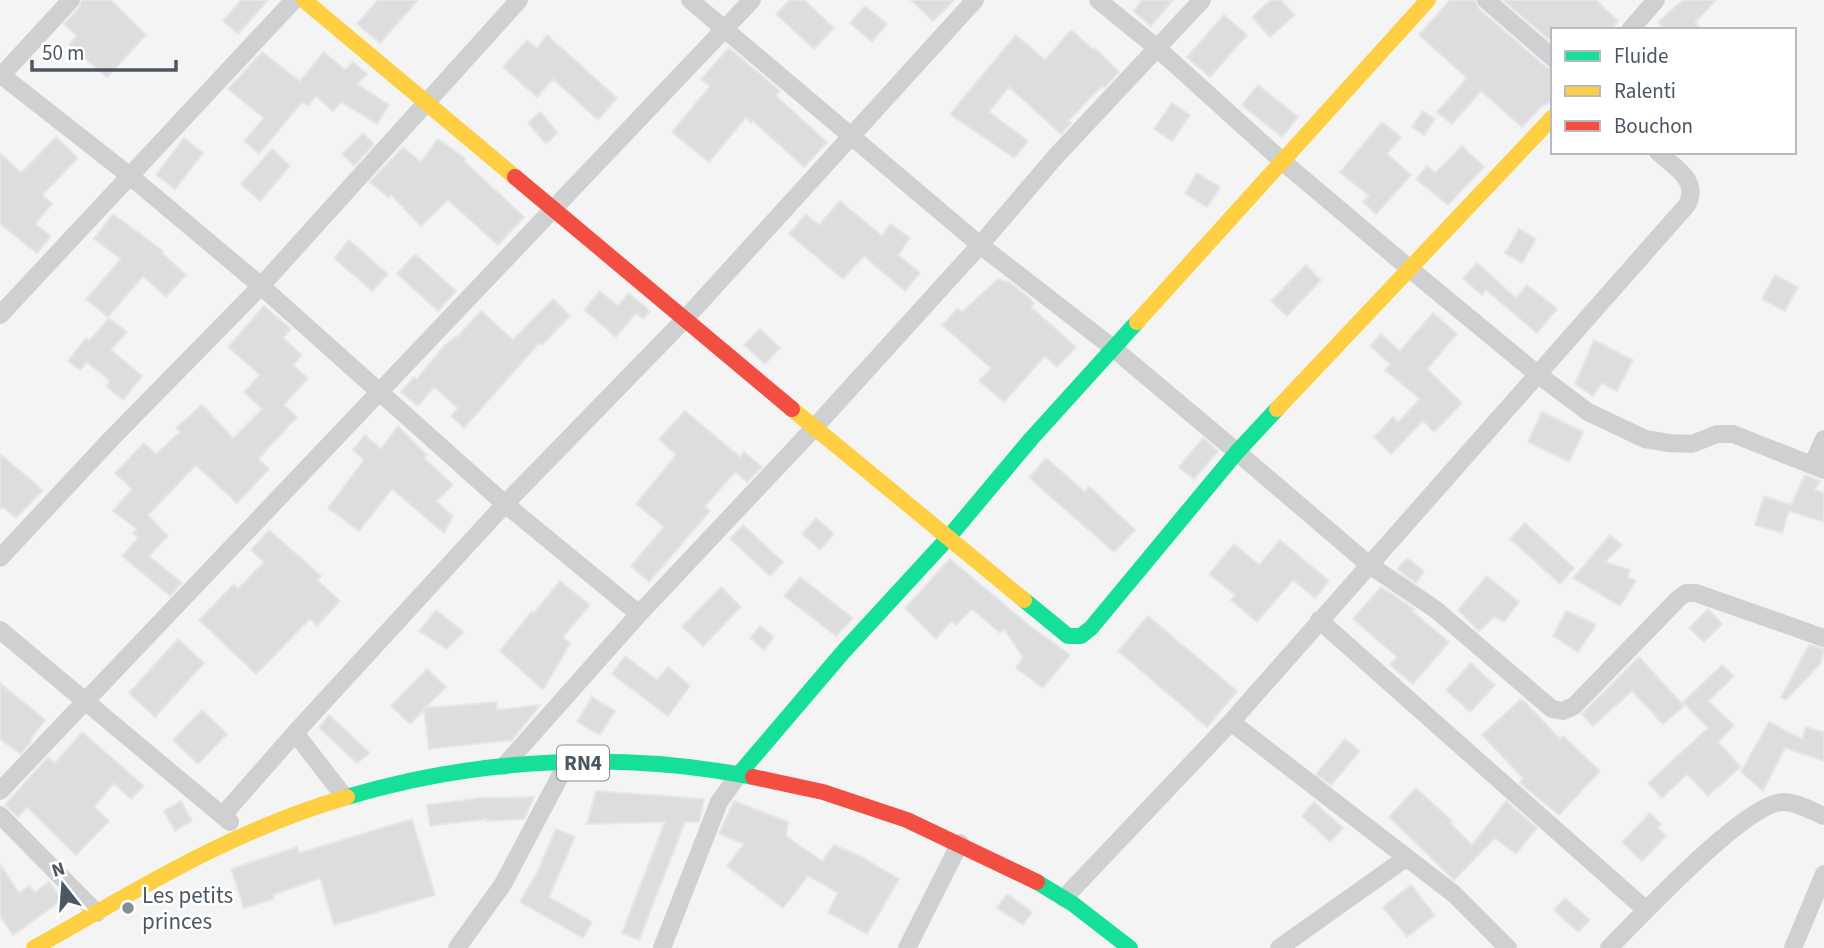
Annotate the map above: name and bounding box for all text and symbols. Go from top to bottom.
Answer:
scale bar [32,28,175,72]
legend [1551,28,1796,154]
text: 50 m [42,38,84,68]
text: Fluide [1614,41,1668,71]
text: Ralenti [1614,76,1676,106]
text: Bouchon [1614,111,1693,141]
road number: RN4 [557,746,609,780]
north arrow [28,850,98,920]
text: N [48,855,68,885]
place label: Les petits princes [142,879,233,938]
marker: Les petits princes [120,900,136,916]

